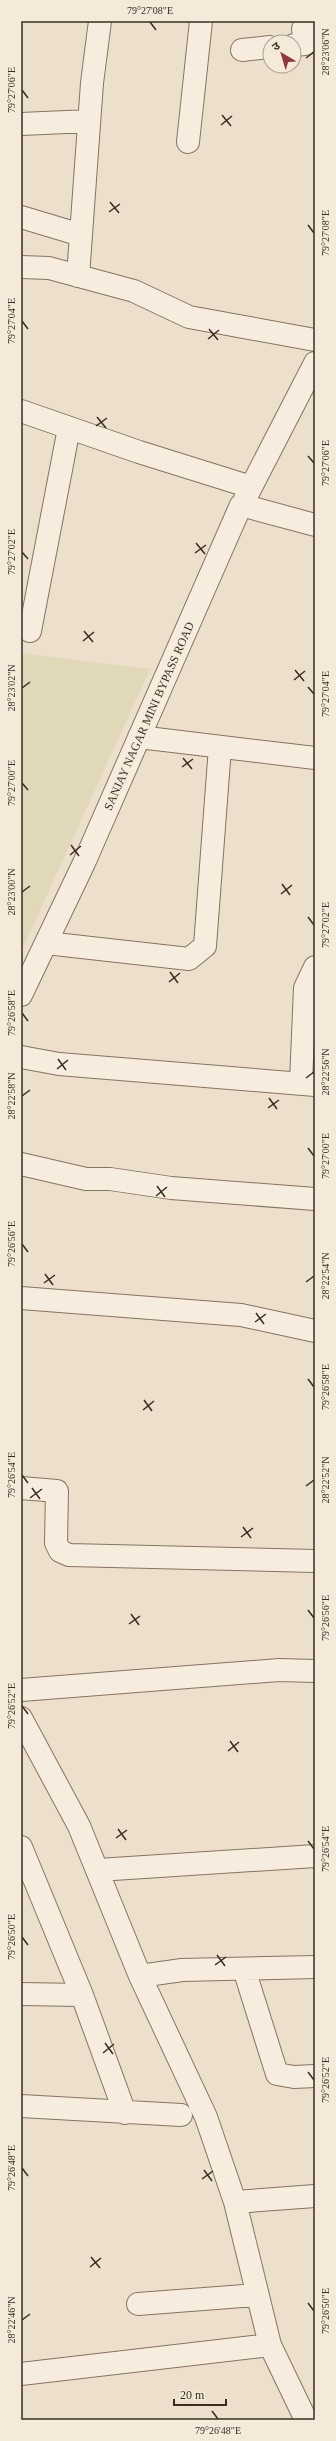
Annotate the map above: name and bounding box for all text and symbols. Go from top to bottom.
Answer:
text: 79°27'08"E [127,5,173,16]
text: 28°23'06"N [320,28,331,76]
north arrow [262,34,302,74]
text: उ [270,39,283,53]
text: 79°27'06"E [6,67,17,113]
text: 79°27'08"E [320,210,331,256]
text: 79°27'04"E [6,298,17,344]
text: 79°27'06"E [320,440,331,486]
text: 79°27'02"E [6,529,17,575]
street label: SANJAY NAGAR MINI BYPASS ROAD [101,619,197,812]
text: 28°23'02"N [6,664,17,712]
text: 79°27'04"E [320,671,331,717]
text: 79°27'00"E [6,760,17,806]
text: 28°23'00"N [6,868,17,916]
text: 79°27'02"E [320,902,331,948]
text: 79°26'58"E [6,990,17,1036]
text: 28°22'56"N [320,1048,331,1096]
text: 28°22'58"N [6,1072,17,1120]
text: 79°27'00"E [320,1133,331,1179]
text: 79°26'56"E [6,1221,17,1267]
text: 28°22'54"N [320,1252,331,1300]
text: 79°26'58"E [320,1364,331,1410]
text: 79°26'54"E [6,1452,17,1498]
text: 28°22'52"N [320,1456,331,1504]
text: 79°26'56"E [320,1595,331,1641]
text: 79°26'52"E [6,1683,17,1729]
text: 79°26'54"E [320,1826,331,1872]
text: 79°26'50"E [6,1914,17,1960]
text: 79°26'52"E [320,2057,331,2103]
text: 79°26'48"E [6,2145,17,2191]
text: 79°26'50"E [320,2288,331,2334]
text: 28°22'46"N [6,2296,17,2344]
scale bar [174,2381,226,2407]
text: 20 m [180,2388,205,2402]
text: 79°26'48"E [195,2425,241,2436]

